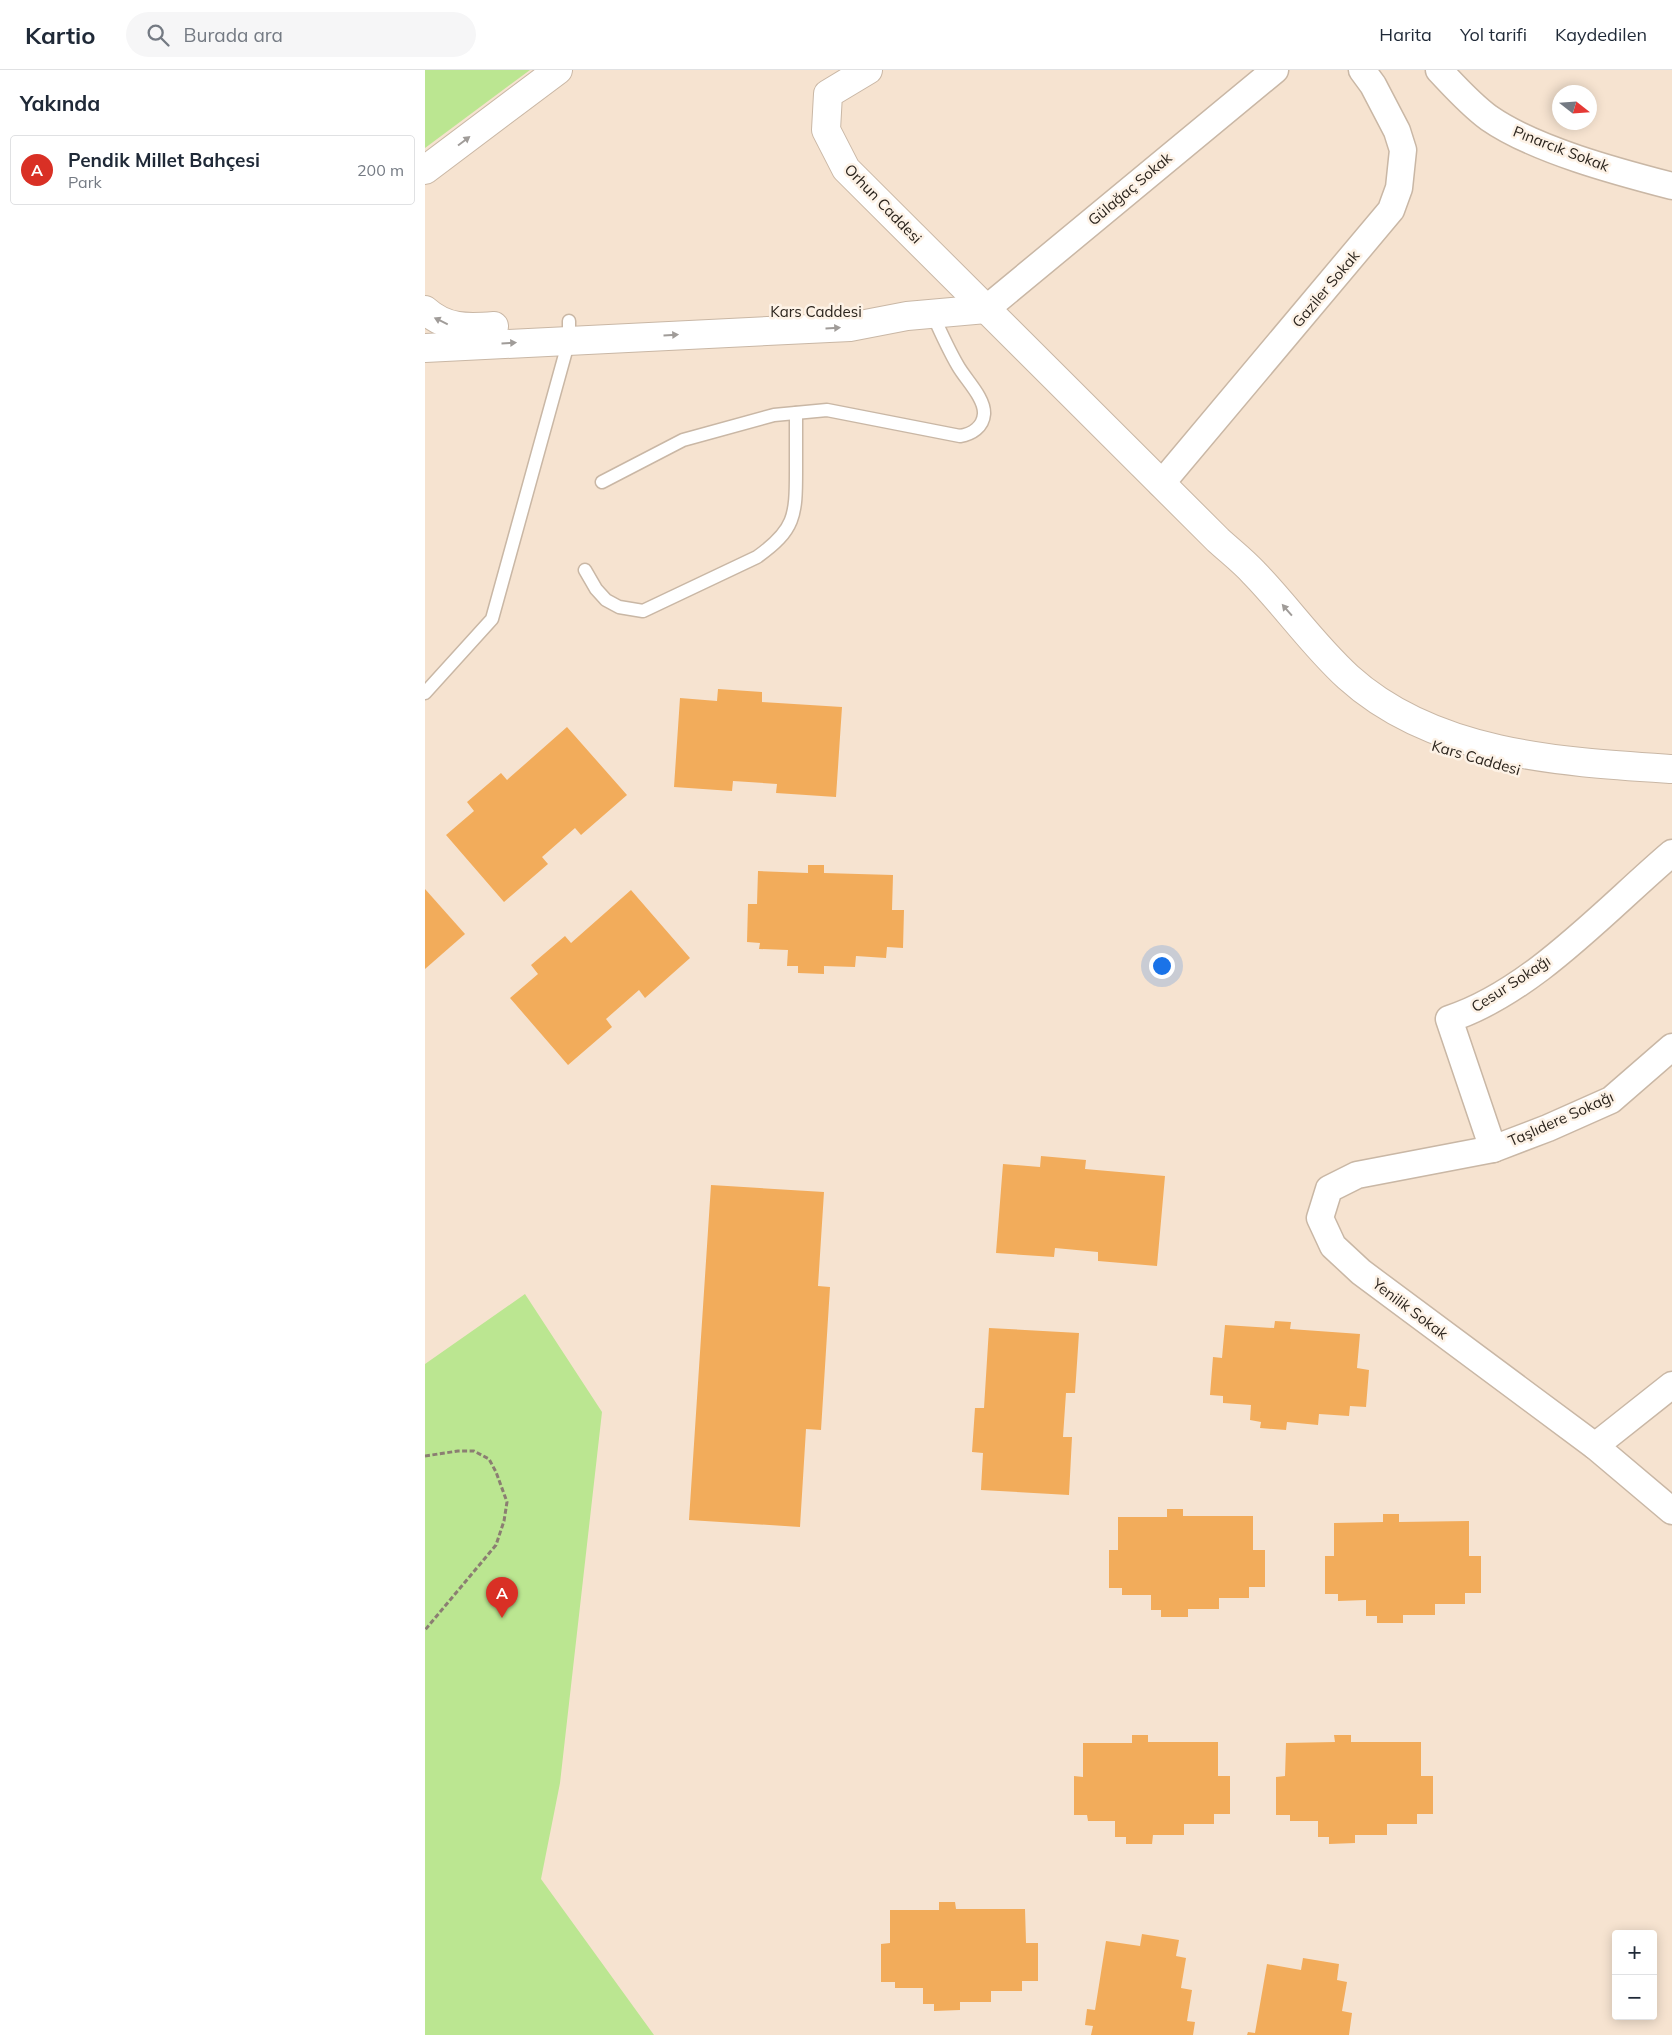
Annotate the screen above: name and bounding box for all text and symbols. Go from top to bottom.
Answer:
search box [126,12,476,57]
text: Kartio [25,20,96,50]
icon: search [144,21,172,49]
text: Burada ara [184,23,283,47]
text: Harita [1379,23,1432,46]
text: Yol tarifi [1460,23,1527,46]
text: Kaydedilen [1555,23,1647,46]
north arrow [1552,85,1597,130]
text: Yakında [20,90,100,116]
street label: Pınarcık Sokak [1511,122,1612,176]
one-way arrow [457,136,471,146]
text: Pendik Millet Bahçesi [68,148,260,172]
street label: Gülağaç Sokak [1084,148,1176,229]
text: A [31,160,43,180]
text: 200 m [357,160,404,180]
street label: Orhun Caddesi [841,160,926,247]
text: Park [68,172,102,192]
street label: Gaziler Sokak [1288,246,1364,331]
street label: Kars Caddesi [770,302,862,321]
one-way arrow [434,316,448,324]
one-way arrow [826,323,842,331]
one-way arrow [663,331,679,339]
one-way arrow [501,339,517,347]
one-way arrow [1282,604,1293,617]
street label: Kars Caddesi [1430,736,1523,779]
street label: Cesur Sokağı [1468,951,1554,1016]
your location [1149,953,1175,979]
street label: Taşlıdere Sokağı [1505,1087,1616,1150]
street label: Yenilik Sokak [1368,1273,1452,1343]
pin: A [486,1577,518,1618]
map controls [1612,1930,1657,2020]
button: + [1612,1930,1657,1975]
button: − [1612,1975,1657,2020]

